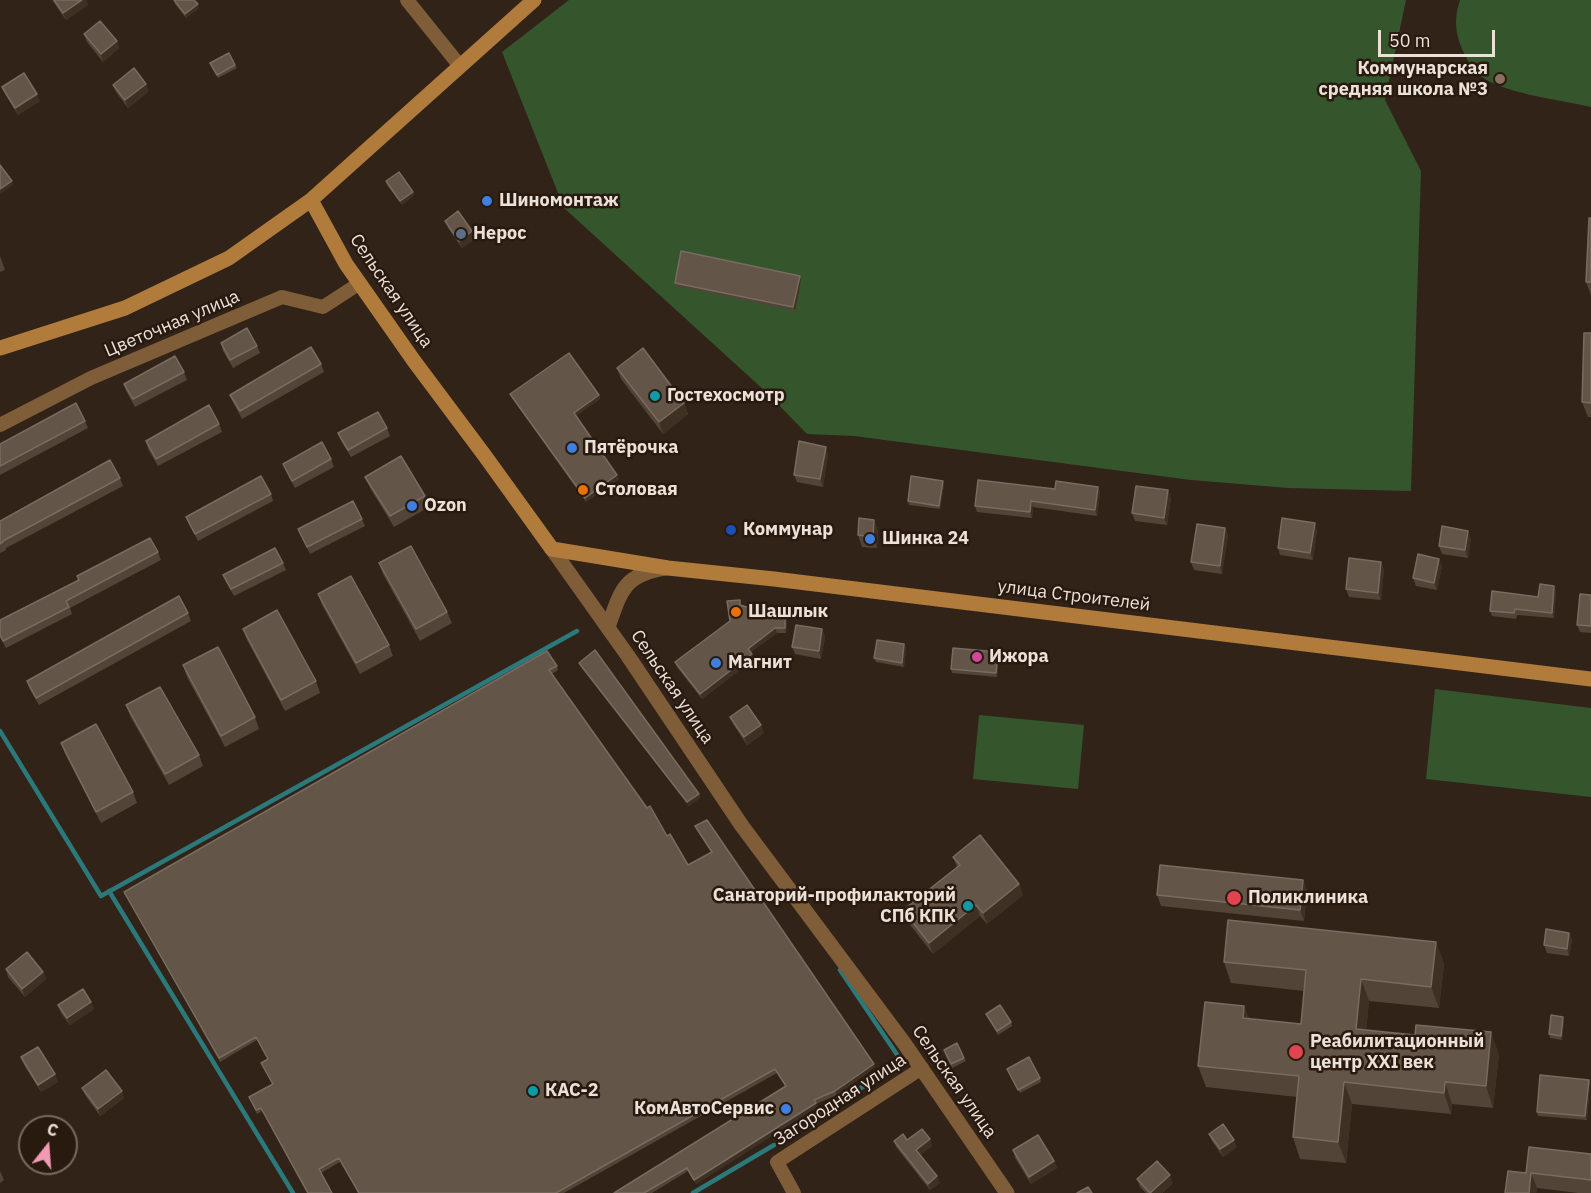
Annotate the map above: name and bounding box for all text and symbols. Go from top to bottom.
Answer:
scale bar [1381,18,1498,56]
text: 50 m [1389,29,1431,52]
place label: Коммунарская средняя школа №3 [1318,58,1488,100]
marker: Коммунарская средняя школа №3 [1493,72,1507,86]
place label: Шиномонтаж [499,190,619,212]
marker: Шиномонтаж [480,194,494,208]
place label: Нерос [473,223,527,245]
marker: Нерос [454,227,468,241]
street label: Сельская улица [345,230,437,352]
street label: Цветочная улица [101,286,243,362]
place label: Гостехосмотр [667,385,785,407]
marker: Гостехосмотр [648,389,662,403]
place label: Пятёрочка [584,437,678,459]
marker: Пятёрочка [565,441,579,455]
place label: Столовая [595,479,678,501]
marker: Столовая [576,483,590,497]
place label: Ozon [424,495,467,517]
marker: Ozon [405,499,419,513]
place label: Коммунар [743,519,833,541]
marker: Коммунар [724,523,738,537]
place label: Шинка 24 [882,528,969,550]
marker: Шинка 24 [863,532,877,546]
street label: улица Строителей [996,576,1152,616]
place label: Шашлык [748,601,828,623]
marker: Шашлык [729,605,743,619]
street label: Сельская улица [626,626,718,748]
place label: Ижора [989,646,1049,668]
marker: Ижора [970,650,984,664]
place label: Магнит [728,652,792,674]
marker: Магнит [709,656,723,670]
place label: Санаторий-профилакторий СПб КПК [713,885,956,928]
place label: Поликлиника [1248,887,1368,909]
marker: Поликлиника [1225,889,1243,907]
marker: Санаторий-профилакторий СПб КПК [961,899,975,913]
street label: Сельская улица [907,1021,1001,1143]
place label: Реабилитационный центр ХХI век [1310,1031,1484,1074]
marker: Реабилитационный центр ХХI век [1287,1043,1305,1061]
street label: Загородная улица [770,1049,910,1151]
place label: КАС-2 [545,1080,599,1102]
marker: КАС-2 [526,1084,540,1098]
place label: КомАвтоСервис [634,1098,774,1120]
marker: КомАвтоСервис [779,1102,793,1116]
north arrow [18,1115,78,1175]
text: С [45,1119,61,1141]

